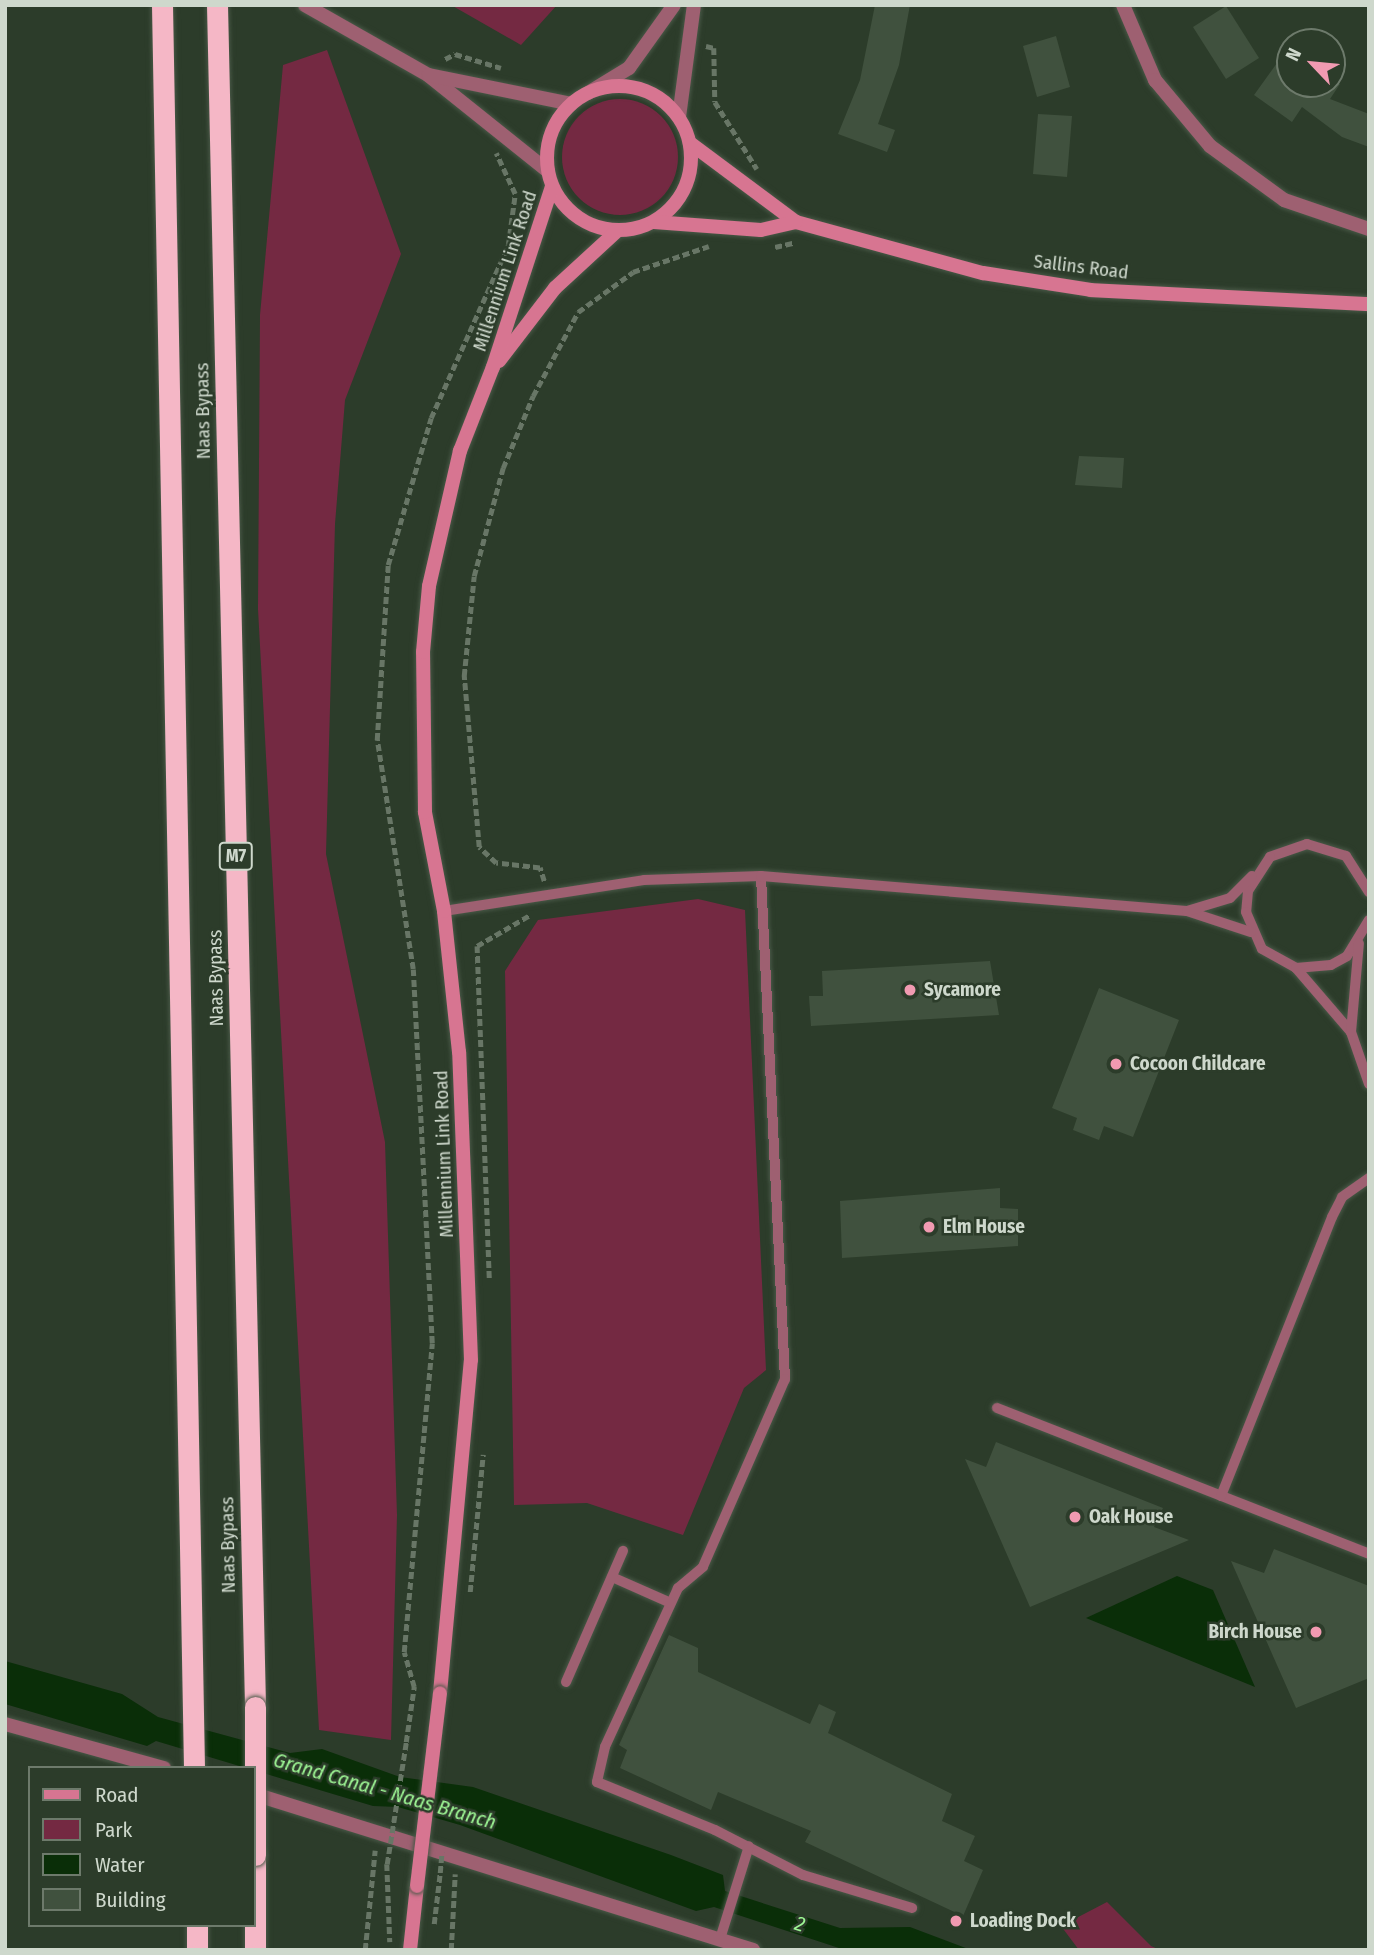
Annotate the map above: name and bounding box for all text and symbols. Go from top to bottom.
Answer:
north arrow [1276,28,1346,98]
text: N [1281,44,1306,65]
street label: Millennium Link Road [468,188,542,354]
street label: Sallins Road [1032,250,1130,284]
street label: Naas Bypass [191,363,215,459]
road number: M7 [218,842,254,870]
street label: Naas Bypass [204,930,228,1026]
place label: Sycamore [924,979,1001,1001]
marker: Sycamore [902,982,918,998]
place label: Cocoon Childcare [1130,1053,1266,1075]
marker: Cocoon Childcare [1108,1056,1124,1072]
street label: Millennium Link Road [430,1070,458,1238]
place label: Elm House [943,1216,1025,1238]
marker: Elm House [921,1219,937,1235]
street label: Naas Bypass [216,1497,240,1593]
place label: Oak House [1089,1506,1173,1528]
marker: Oak House [1067,1509,1083,1525]
place label: Birch House [1208,1621,1302,1643]
marker: Birch House [1308,1624,1324,1640]
water label: Grand Canal - Naas Branch [271,1747,499,1835]
legend [28,1766,256,1927]
text: Road [95,1782,139,1808]
text: Park [95,1817,132,1843]
text: Water [95,1852,145,1878]
text: Building [95,1887,166,1913]
place label: Loading Dock [970,1910,1076,1932]
water label: 2 [792,1911,808,1937]
marker: Loading Dock [948,1913,964,1929]

